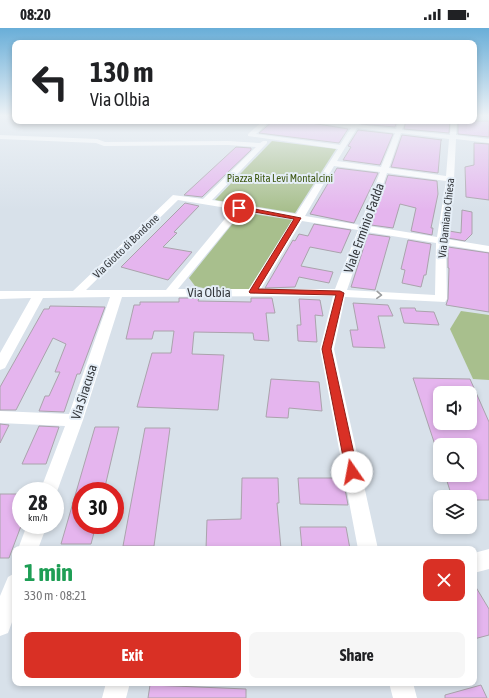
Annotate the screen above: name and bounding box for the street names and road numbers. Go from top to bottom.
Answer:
street label: Via Damiano Chiesa [436,177,456,259]
street label: Viale Erminio Fadda [341,181,387,275]
street label: Via Giotto di Bondone [91,212,161,280]
street label: Via Olbia [187,285,231,300]
street label: Via Siracusa [68,363,100,421]

